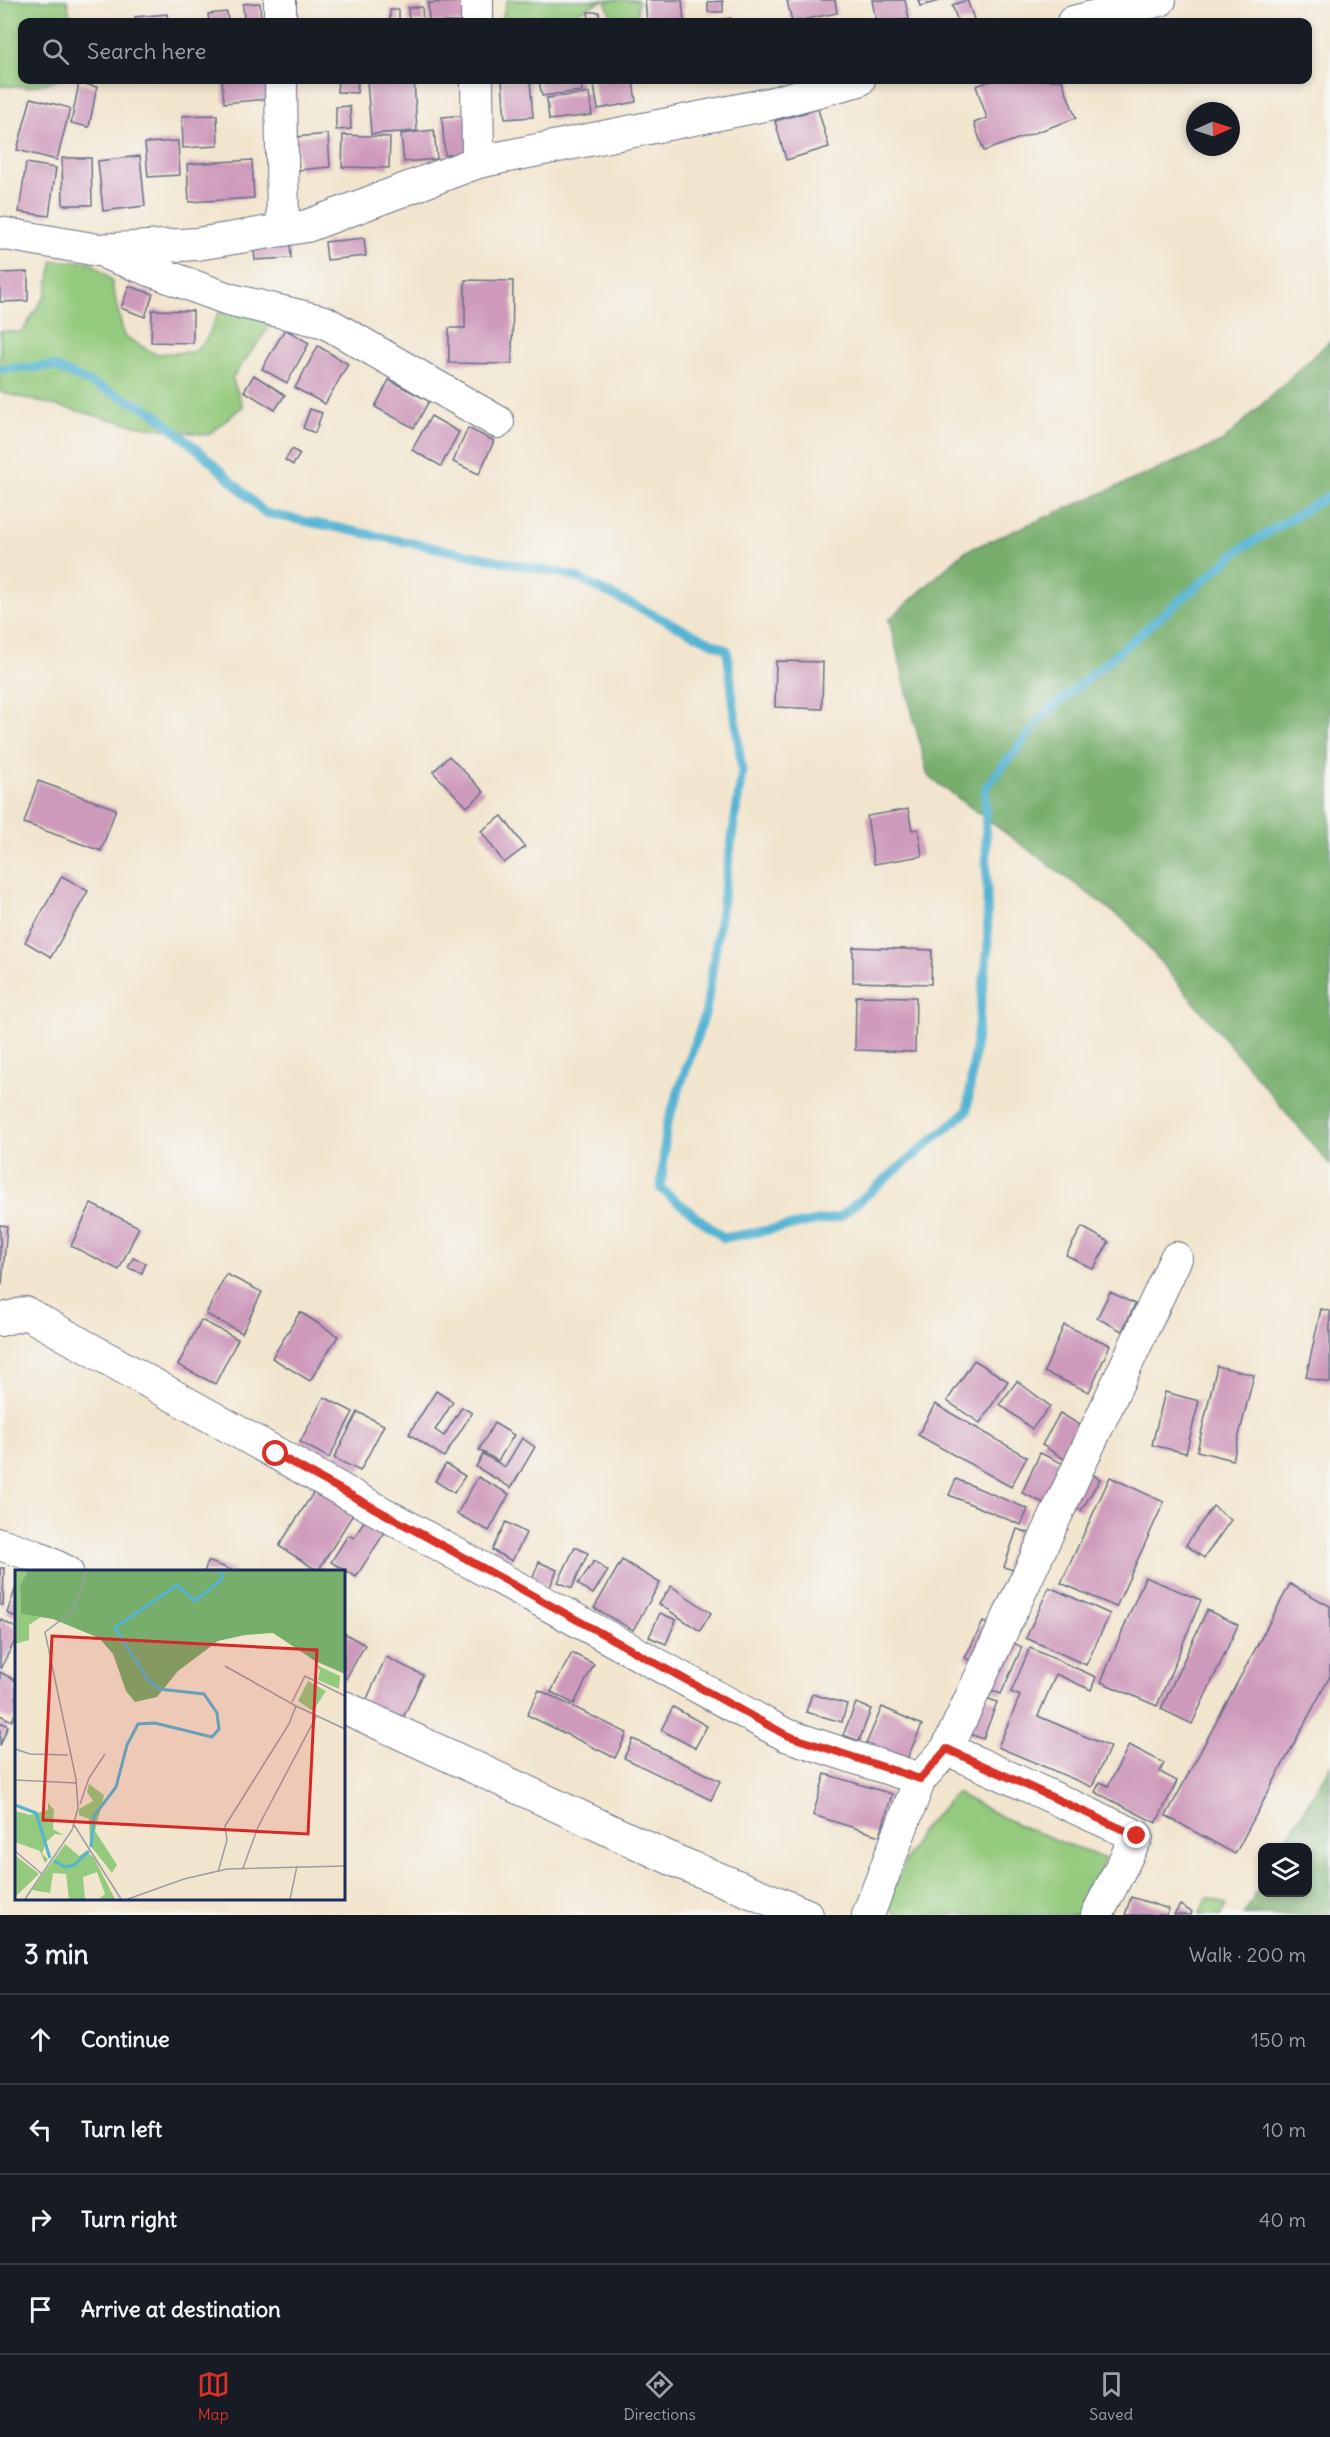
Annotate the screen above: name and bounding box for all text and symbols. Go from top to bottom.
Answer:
search box [18,18,1312,84]
icon: search [39,35,72,68]
text: Search here [87,37,206,65]
north arrow [1186,102,1240,156]
route start [262,1440,288,1466]
inset map [15,1570,345,1900]
route end [1123,1822,1149,1848]
map controls [1258,1843,1312,1897]
button: layers [1258,1843,1312,1897]
text: 3 min [24,1938,89,1971]
text: Walk · 200 m [1189,1942,1306,1967]
icon: ahead [24,2023,57,2056]
text: Continue [81,2025,170,2053]
text: 150 m [1251,2027,1306,2052]
icon: left [24,2113,57,2146]
text: Turn left [81,2115,162,2143]
text: 10 m [1263,2117,1306,2142]
icon: right [24,2203,57,2236]
text: Turn right [81,2205,177,2233]
text: 40 m [1259,2207,1306,2232]
icon: arrive [24,2293,57,2326]
text: Arrive at destination [81,2295,281,2323]
tab: Map [197,2368,230,2424]
tab: Directions [623,2368,696,2424]
tab: Saved [1089,2368,1133,2424]

